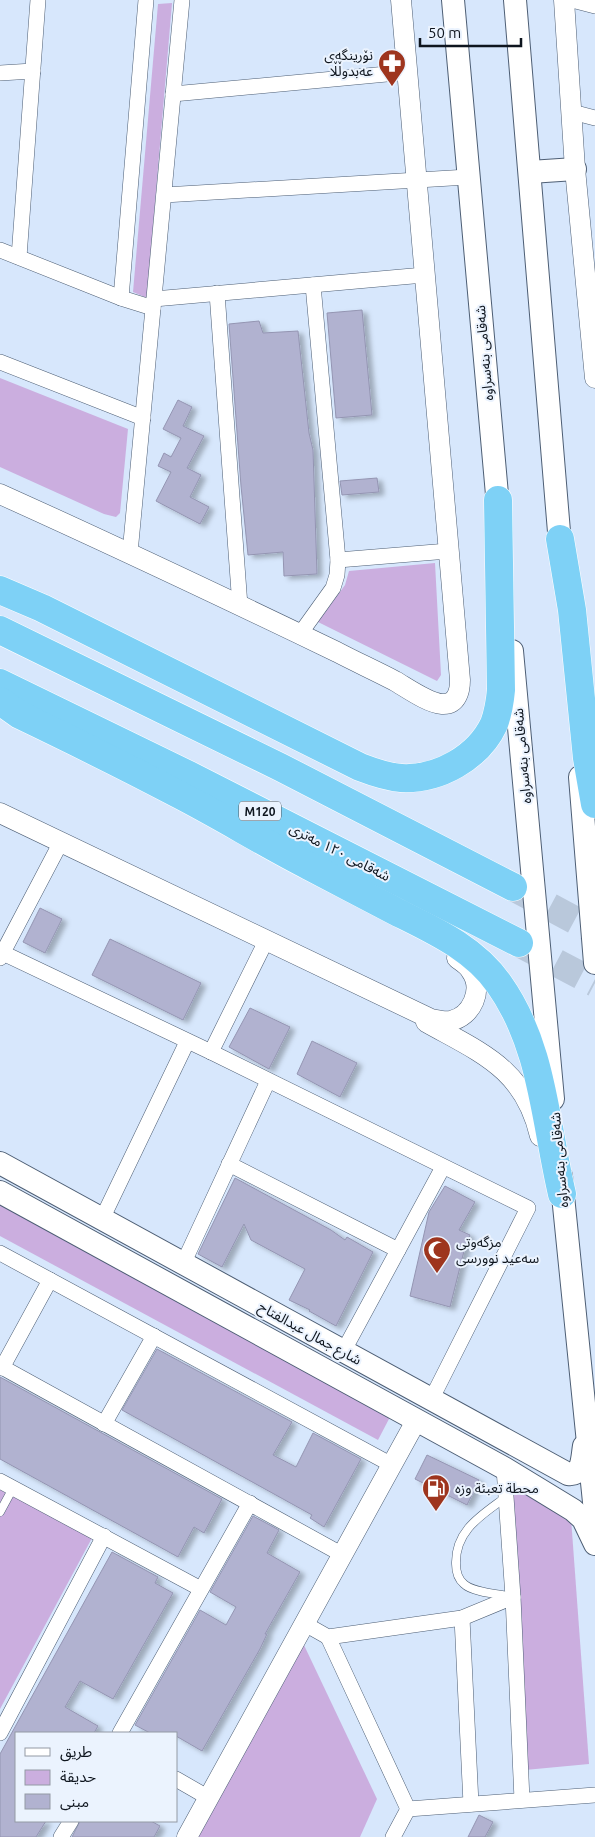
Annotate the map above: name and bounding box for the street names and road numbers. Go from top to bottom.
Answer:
street label: شەقامی بنەسراوە [472,304,497,401]
street label: شەقامی بنەسراوە [510,707,535,804]
road number: M120 [239,801,281,820]
street label: شەقامی ١٢٠ مەتری [287,820,393,885]
street label: شەقامی بنەسراوە [547,1111,572,1208]
street label: شارع جمال عبدالفتاح [254,1298,364,1371]

